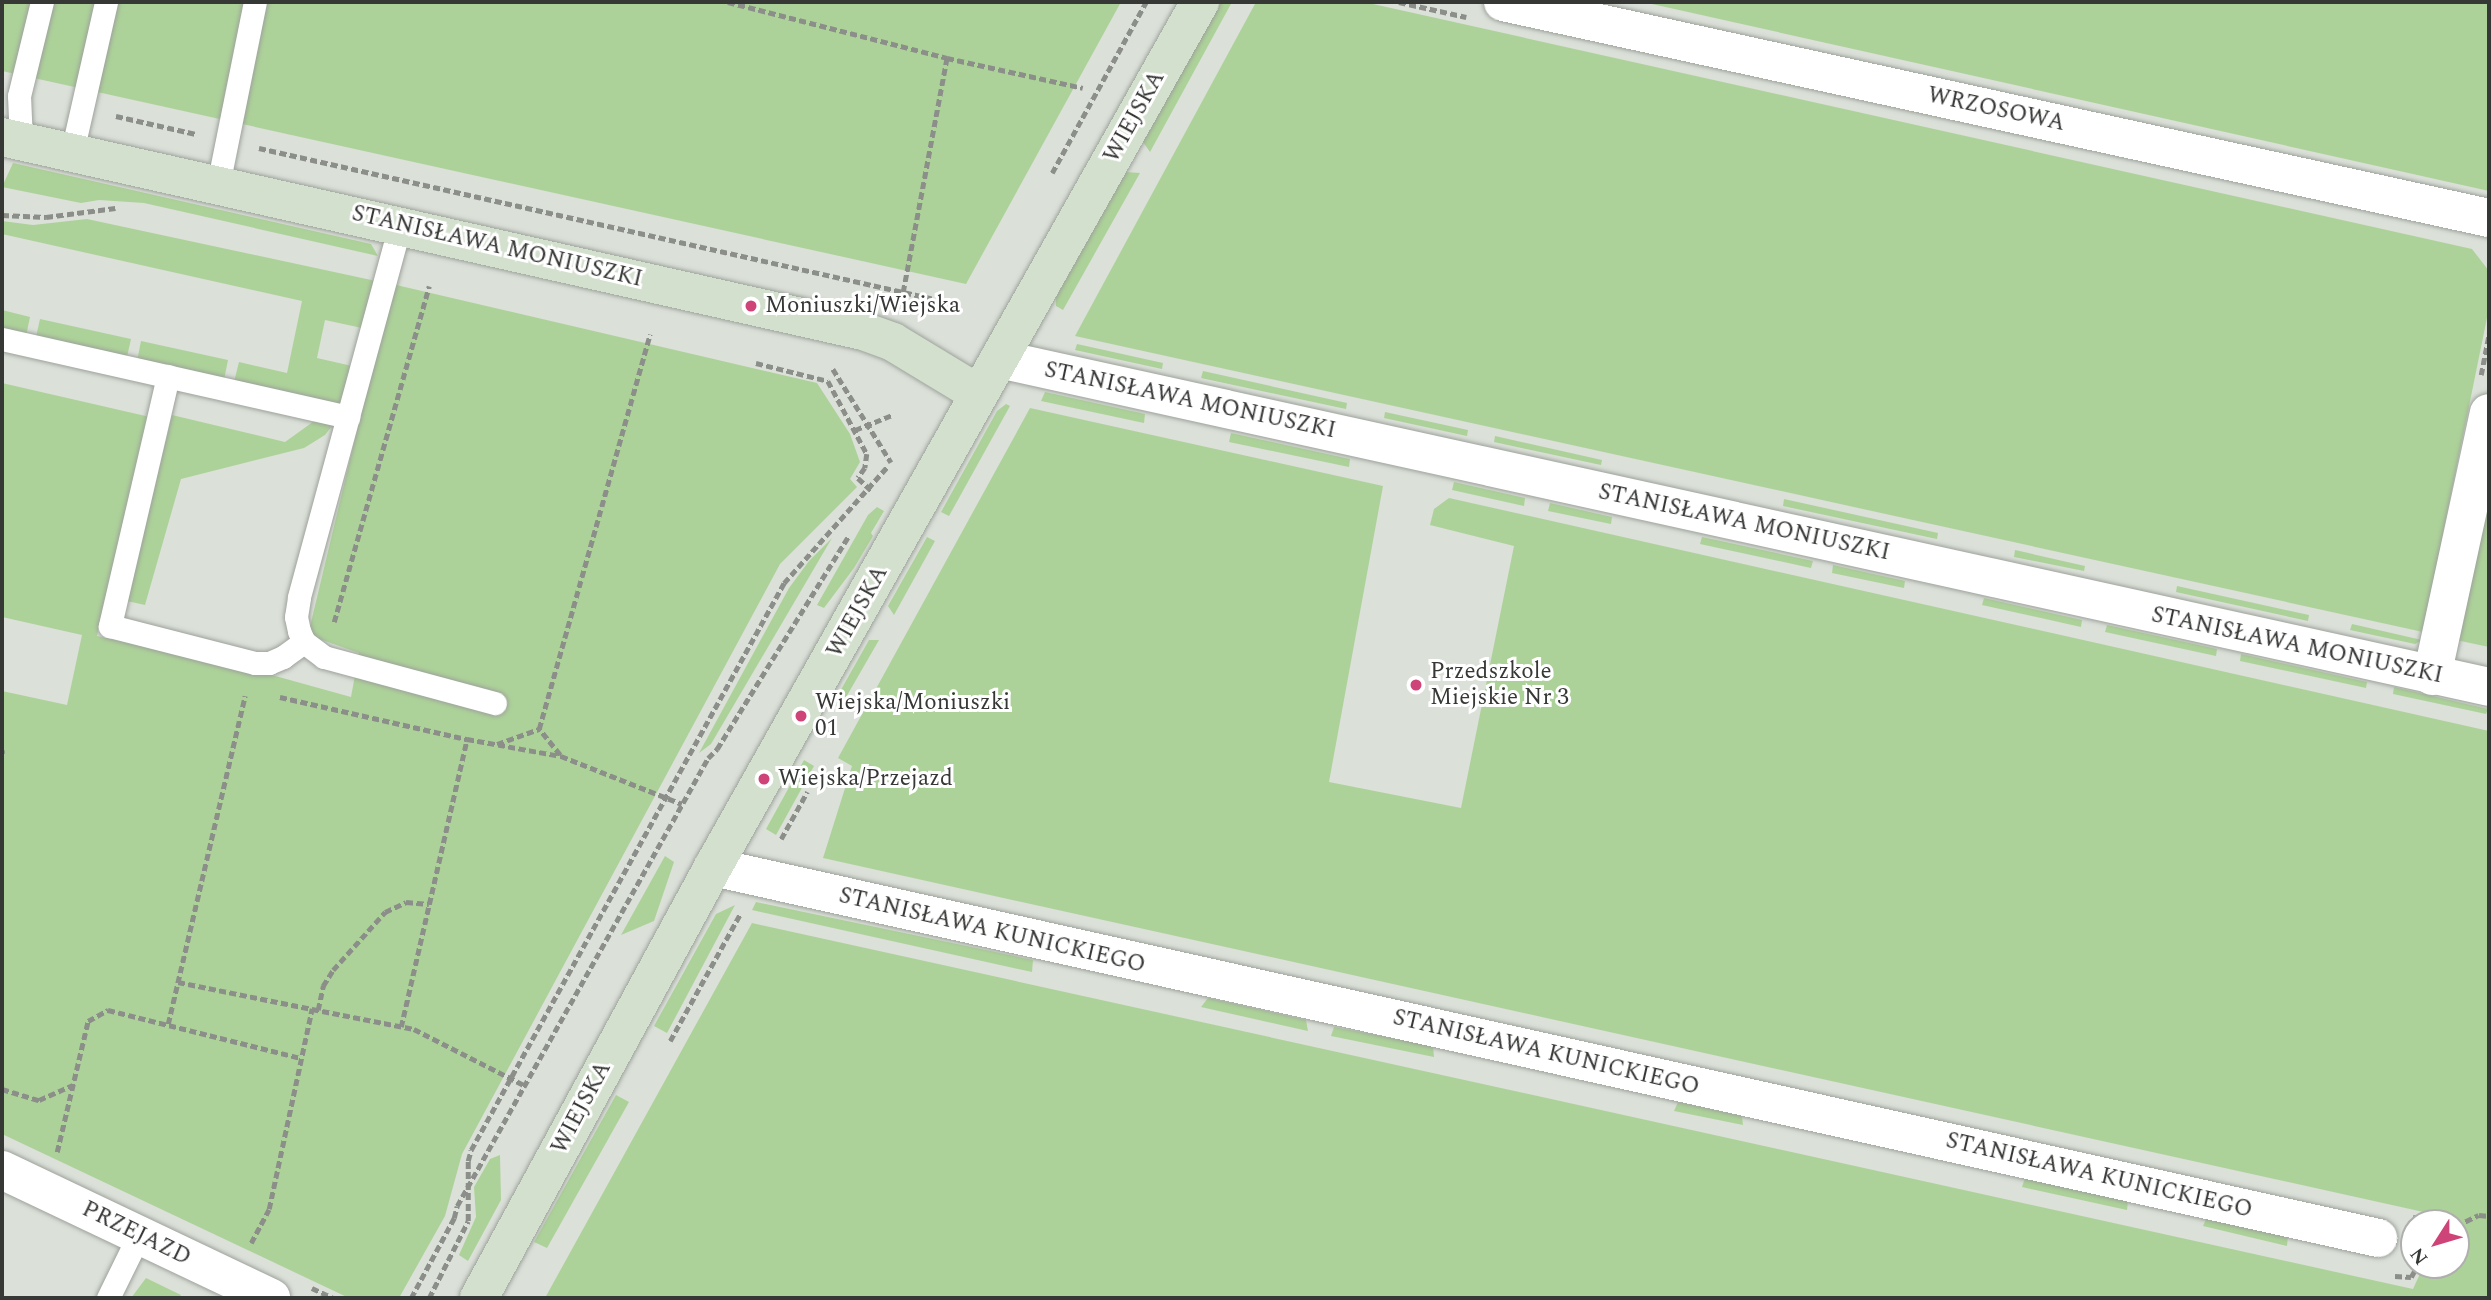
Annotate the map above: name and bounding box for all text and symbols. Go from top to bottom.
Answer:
street label: WIEJSKA [1098,66,1172,168]
street label: WRZOSOWA [1925,82,2067,138]
street label: STANISŁAWA MONIUSZKI [349,200,645,294]
place label: Moniuszki/Wiejska [765,292,960,320]
marker: Moniuszki/Wiejska [743,298,759,314]
street label: STANISŁAWA MONIUSZKI [1042,357,1338,445]
street label: STANISŁAWA MONIUSZKI [1596,479,1892,567]
street label: WIEJSKA [821,561,895,663]
street label: STANISŁAWA MONIUSZKI [2149,602,2445,690]
place label: Przedszkole Miejskie Nr 3 [1430,658,1569,712]
marker: Przedszkole Miejskie Nr 3 [1408,677,1424,693]
place label: Wiejska/Moniuszki 01 [815,689,1010,743]
marker: Wiejska/Moniuszki 01 [793,708,809,724]
place label: Wiejska/Przejazd [778,765,953,793]
marker: Wiejska/Przejazd [756,771,772,787]
street label: STANISŁAWA KUNICKIEGO [836,882,1148,980]
street label: STANISŁAWA KUNICKIEGO [1390,1004,1702,1102]
street label: WIEJSKA [546,1057,618,1159]
street label: STANISŁAWA KUNICKIEGO [1943,1127,2255,1225]
street label: PRZEJAZD [77,1196,195,1272]
north arrow [2400,1209,2470,1279]
text: N [2403,1241,2436,1271]

